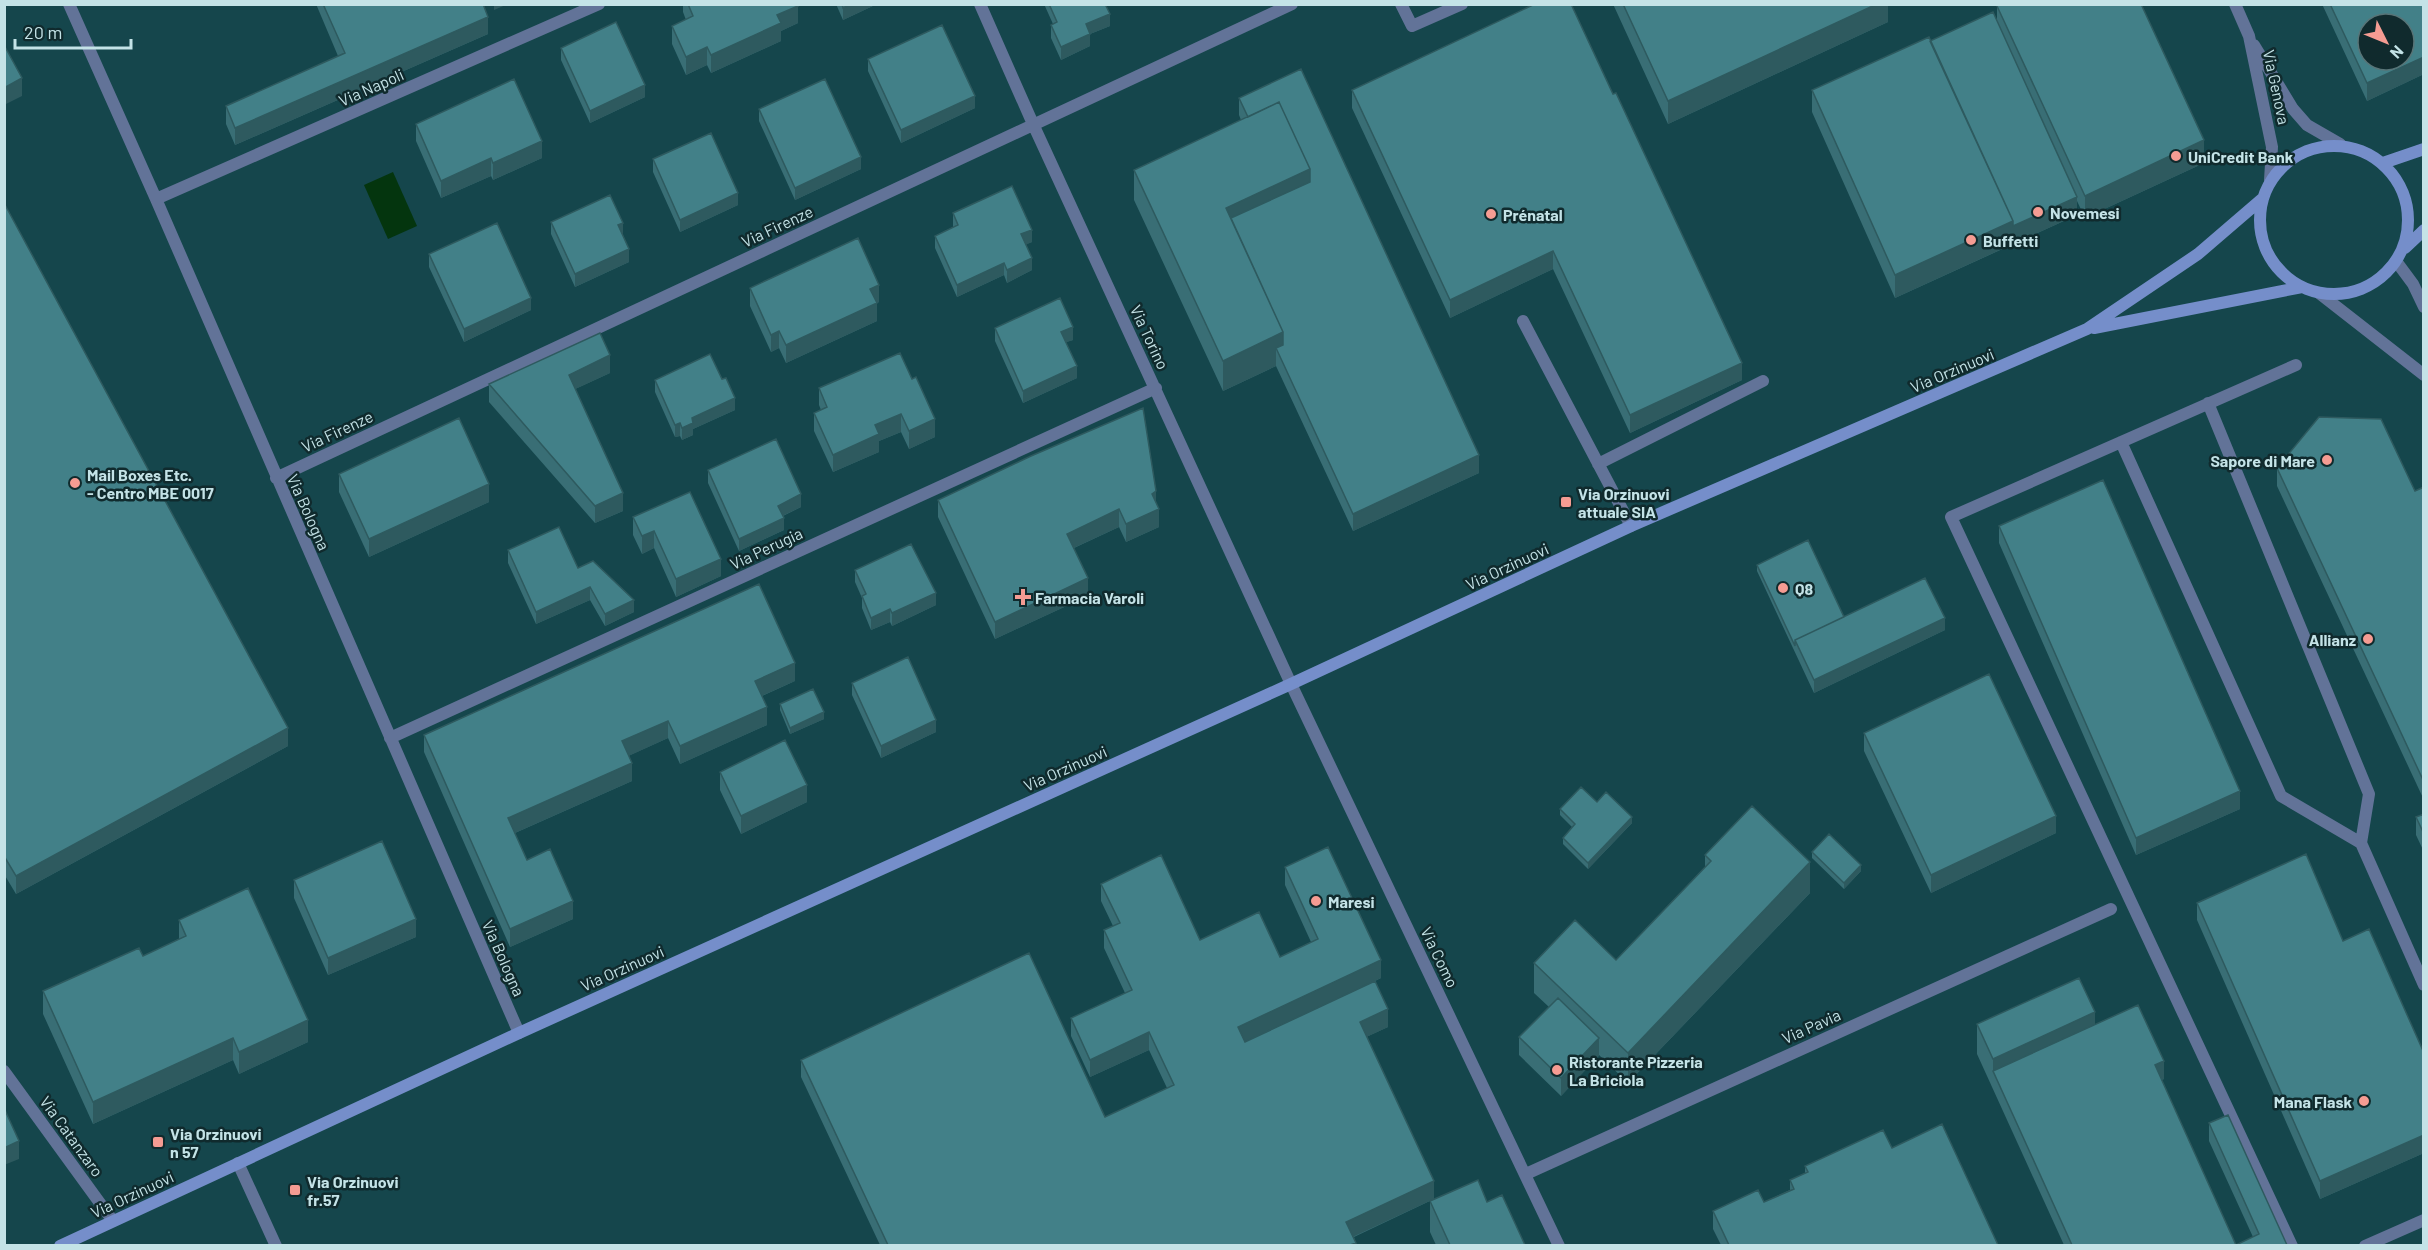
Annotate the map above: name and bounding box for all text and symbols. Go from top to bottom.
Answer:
scale bar [15,12,130,50]
north arrow [2356,12,2416,72]
text: 20 m [24,21,62,43]
text: N [2387,42,2408,63]
street label: Via Genova [2260,48,2294,126]
street label: Via Napoli [336,64,406,110]
place label: UniCredit Bank [2188,147,2294,166]
marker: UniCredit Bank [2169,149,2183,163]
street label: Via Firenze [738,201,816,251]
place label: Novemesi [2050,203,2120,222]
place label: Prénatal [1503,205,1563,224]
marker: Novemesi [2031,205,2045,219]
marker: Prénatal [1484,207,1498,221]
place label: Buffetti [1983,231,2038,250]
marker: Buffetti [1964,233,1978,247]
street label: Via Torino [1127,302,1173,372]
street label: Via Orzinuovi [1907,344,1997,396]
street label: Via Firenze [298,406,376,456]
place label: Sapore di Mare [2210,451,2315,470]
marker: Sapore di Mare [2320,453,2334,467]
place label: Mail Boxes Etc. - Centro MBE 0017 [87,465,214,502]
street label: Via Bologna [284,471,334,553]
marker: Mail Boxes Etc. - Centro MBE 0017 [68,476,82,490]
place label: Via Orzinuovi attuale SIA [1578,484,1670,521]
marker: Via Orzinuovi attuale SIA [1559,495,1573,509]
street label: Via Perugia [727,523,805,573]
street label: Via Orzinuovi [1463,539,1551,593]
place label: Q8 [1795,579,1813,598]
marker: Q8 [1776,581,1790,595]
place label: Farmacia Varoli [1035,588,1144,607]
marker: Farmacia Varoli [1016,590,1030,604]
place label: Allianz [2309,630,2356,649]
marker: Allianz [2361,632,2375,646]
street label: Via Orzinuovi [1020,741,1110,795]
place label: Maresi [1328,892,1375,911]
marker: Maresi [1309,894,1323,908]
street label: Via Bologna [479,917,529,999]
street label: Via Como [1417,924,1463,990]
street label: Via Orzinuovi [577,941,667,995]
street label: Via Pavia [1779,1005,1843,1047]
place label: Ristorante Pizzeria La Briciola [1569,1052,1703,1089]
marker: Ristorante Pizzeria La Briciola [1550,1063,1564,1077]
street label: Via Catanzaro [36,1092,108,1180]
place label: Mana Flask [2274,1092,2352,1111]
marker: Mana Flask [2357,1094,2371,1108]
place label: Via Orzinuovi n 57 [170,1124,262,1161]
marker: Via Orzinuovi n 57 [151,1135,165,1149]
street label: Via Orzinuovi [88,1167,176,1221]
place label: Via Orzinuovi fr.57 [307,1172,399,1209]
marker: Via Orzinuovi fr.57 [288,1183,302,1197]

